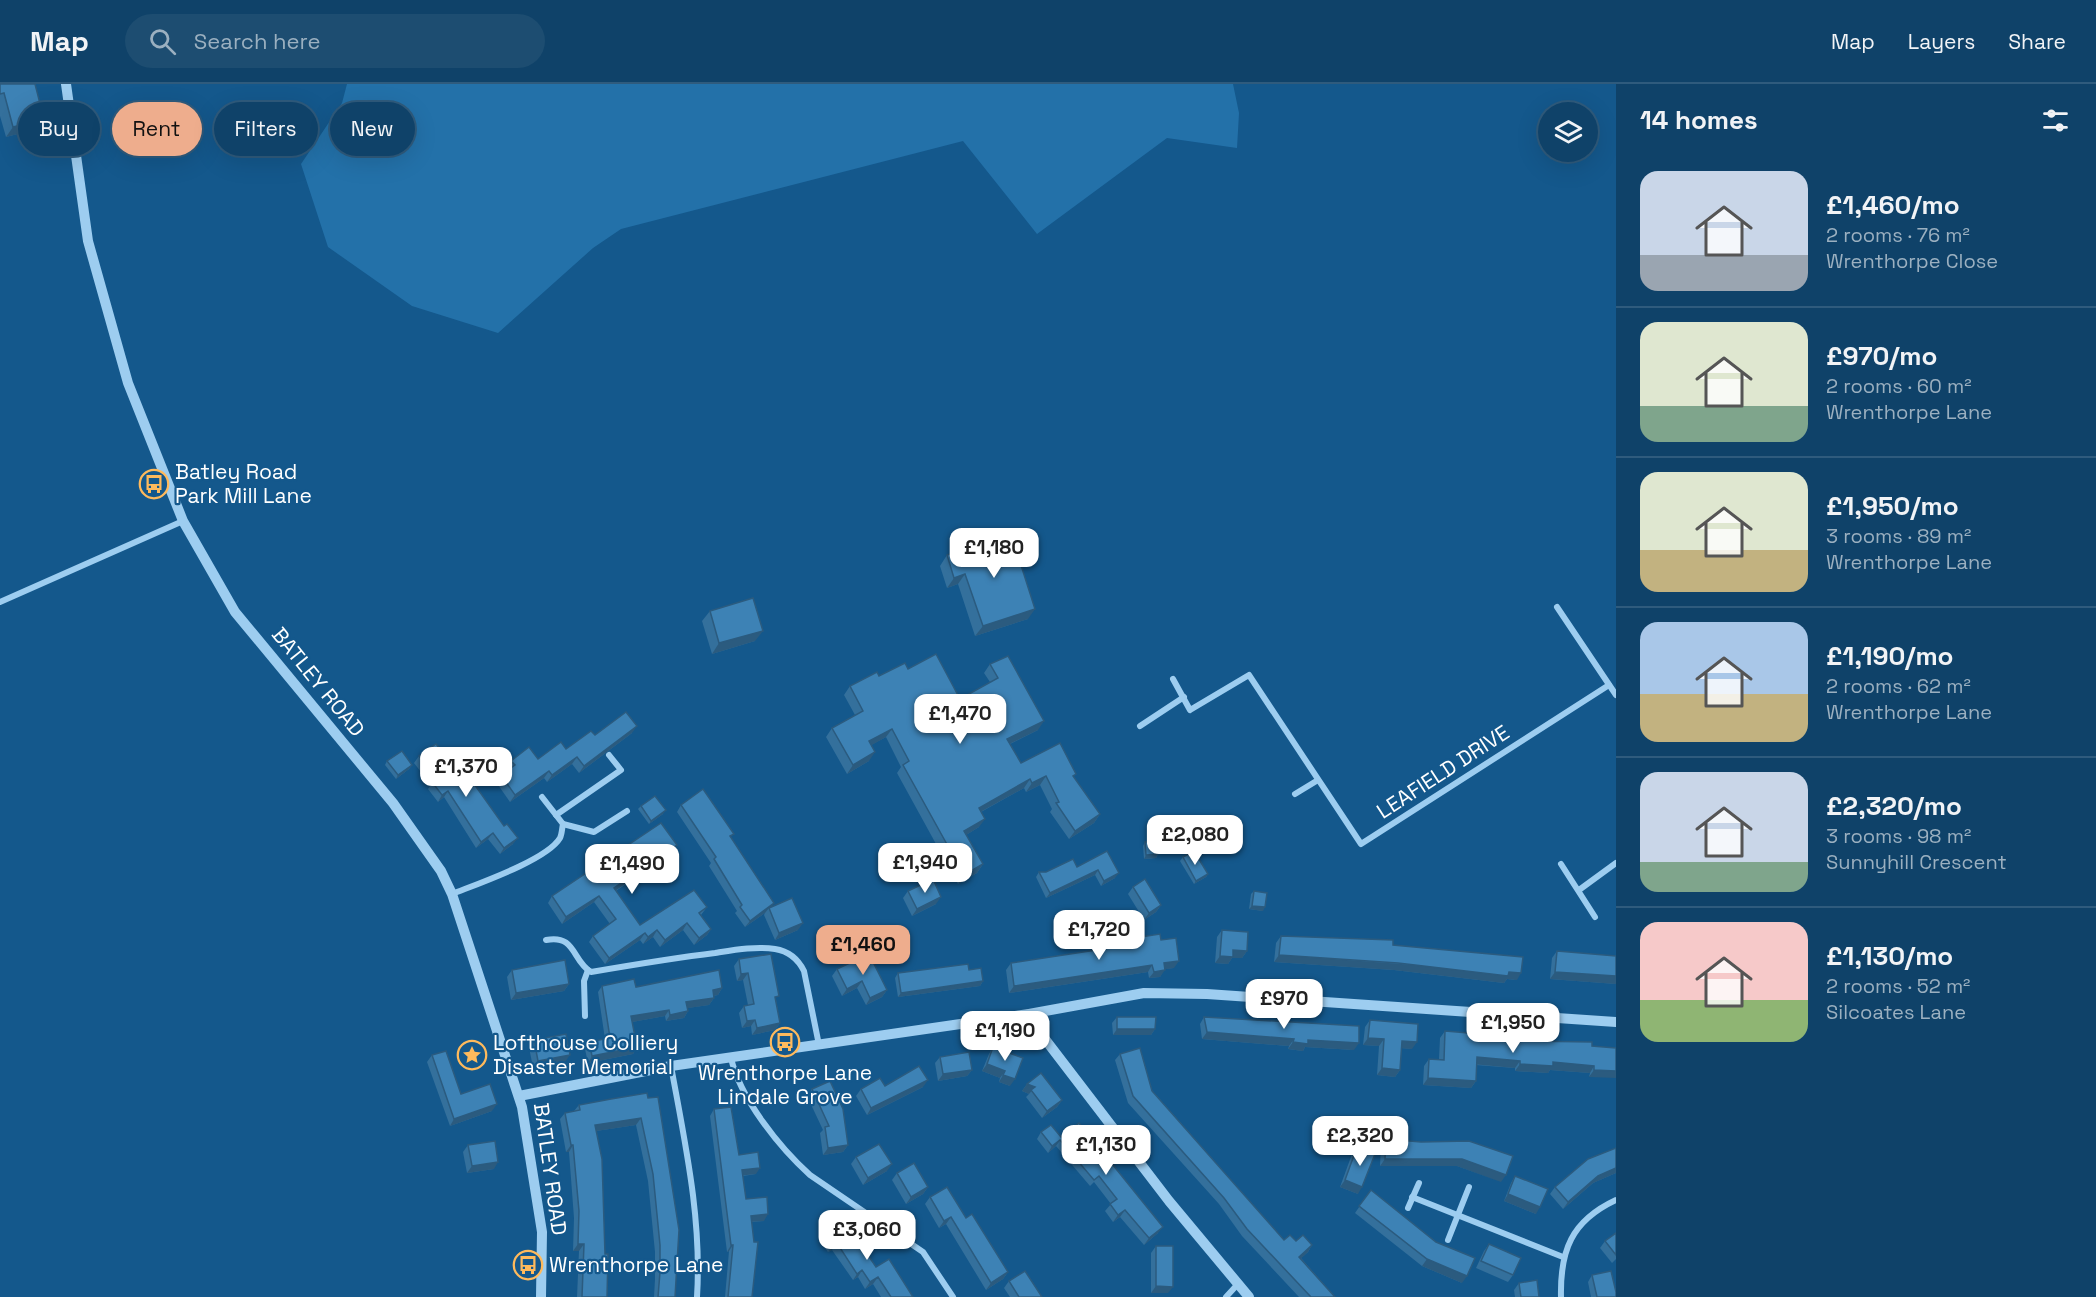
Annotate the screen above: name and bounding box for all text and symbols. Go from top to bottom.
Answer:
search box [125,14,545,68]
text: Map [30,23,89,59]
icon: search [146,25,179,58]
text: Search here [194,27,321,55]
text: Map [1831,28,1875,55]
text: Layers [1908,28,1975,55]
text: Share [2008,28,2066,55]
chip: Buy [18,102,100,156]
chip: Rent [112,102,202,156]
chip: Filters [214,102,318,156]
chip: New [330,102,415,156]
map controls [1538,102,1598,162]
button: layers [1538,102,1598,162]
text: 14 homes [1640,103,1758,137]
icon: filters [2039,104,2072,137]
text: £1,460/mo [1826,188,1960,222]
icon: home [1688,195,1760,267]
text: 2 rooms · 76 m² [1826,222,1970,248]
text: Wrenthorpe Close [1826,248,1998,274]
text: £970/mo [1826,339,1938,373]
icon: home [1688,346,1760,418]
text: 2 rooms · 60 m² [1826,373,1972,399]
text: Wrenthorpe Lane [1826,399,1992,425]
place label: Batley Road Park Mill Lane [175,458,312,509]
bus stop icon: Batley Road Park Mill Lane [138,468,170,500]
text: £1,950/mo [1826,489,1959,523]
icon: home [1688,496,1760,568]
text: 3 rooms · 89 m² [1826,523,1971,549]
pin: £1,180 [945,528,1043,579]
text: £1,180 [964,534,1024,560]
text: Wrenthorpe Lane [1826,549,1992,575]
street label: BATLEY ROAD [266,621,371,742]
text: £1,190/mo [1826,639,1954,673]
icon: home [1688,646,1760,718]
text: 2 rooms · 62 m² [1826,673,1971,699]
pin: £1,470 [911,694,1009,745]
text: Wrenthorpe Lane [1826,699,1992,725]
text: £1,470 [928,700,992,726]
street label: LEAFIELD DRIVE [1371,719,1514,824]
pin: £1,370 [417,747,515,798]
text: £1,370 [434,753,498,779]
text: £2,320/mo [1826,789,1962,823]
icon: home [1688,796,1760,868]
pin: £2,080 [1146,815,1244,866]
text: £2,080 [1161,821,1229,847]
text: 3 rooms · 98 m² [1826,823,1971,849]
pin: £1,940 [876,843,974,894]
pin: £1,490 [583,844,681,895]
text: £1,940 [892,849,958,875]
text: Sunnyhill Crescent [1826,849,2007,875]
text: £1,490 [599,850,665,876]
pin: £1,720 [1050,910,1148,961]
text: £1,720 [1068,916,1130,942]
pin: £1,460 [814,925,912,976]
text: £1,460 [830,931,896,957]
text: £1,130/mo [1826,939,1953,973]
icon: home [1688,946,1760,1018]
text: 2 rooms · 52 m² [1826,973,1970,999]
pin: £970 [1248,979,1320,1030]
text: £970 [1260,985,1308,1011]
text: Silcoates Lane [1826,999,1966,1025]
pin: £1,950 [1464,1003,1562,1054]
text: £1,950 [1481,1009,1545,1035]
pin: £1,190 [956,1011,1054,1062]
text: £1,190 [975,1017,1036,1043]
bus stop icon: Wrenthorpe Lane Lindale Grove [769,1026,801,1058]
place label: Lofthouse Colliery Disaster Memorial [493,1029,678,1080]
place icon: Lofthouse Colliery Disaster Memorial [456,1039,488,1071]
place label: Wrenthorpe Lane Lindale Grove [698,1059,872,1110]
street label: BATLEY ROAD [528,1101,573,1237]
pin: £2,320 [1311,1116,1409,1167]
text: £2,320 [1326,1122,1394,1148]
pin: £1,130 [1057,1125,1155,1176]
text: £1,130 [1076,1131,1136,1157]
pin: £3,060 [818,1210,916,1261]
text: £3,060 [833,1216,901,1242]
bus stop icon: Wrenthorpe Lane [512,1249,544,1281]
place label: Wrenthorpe Lane [549,1251,724,1278]

